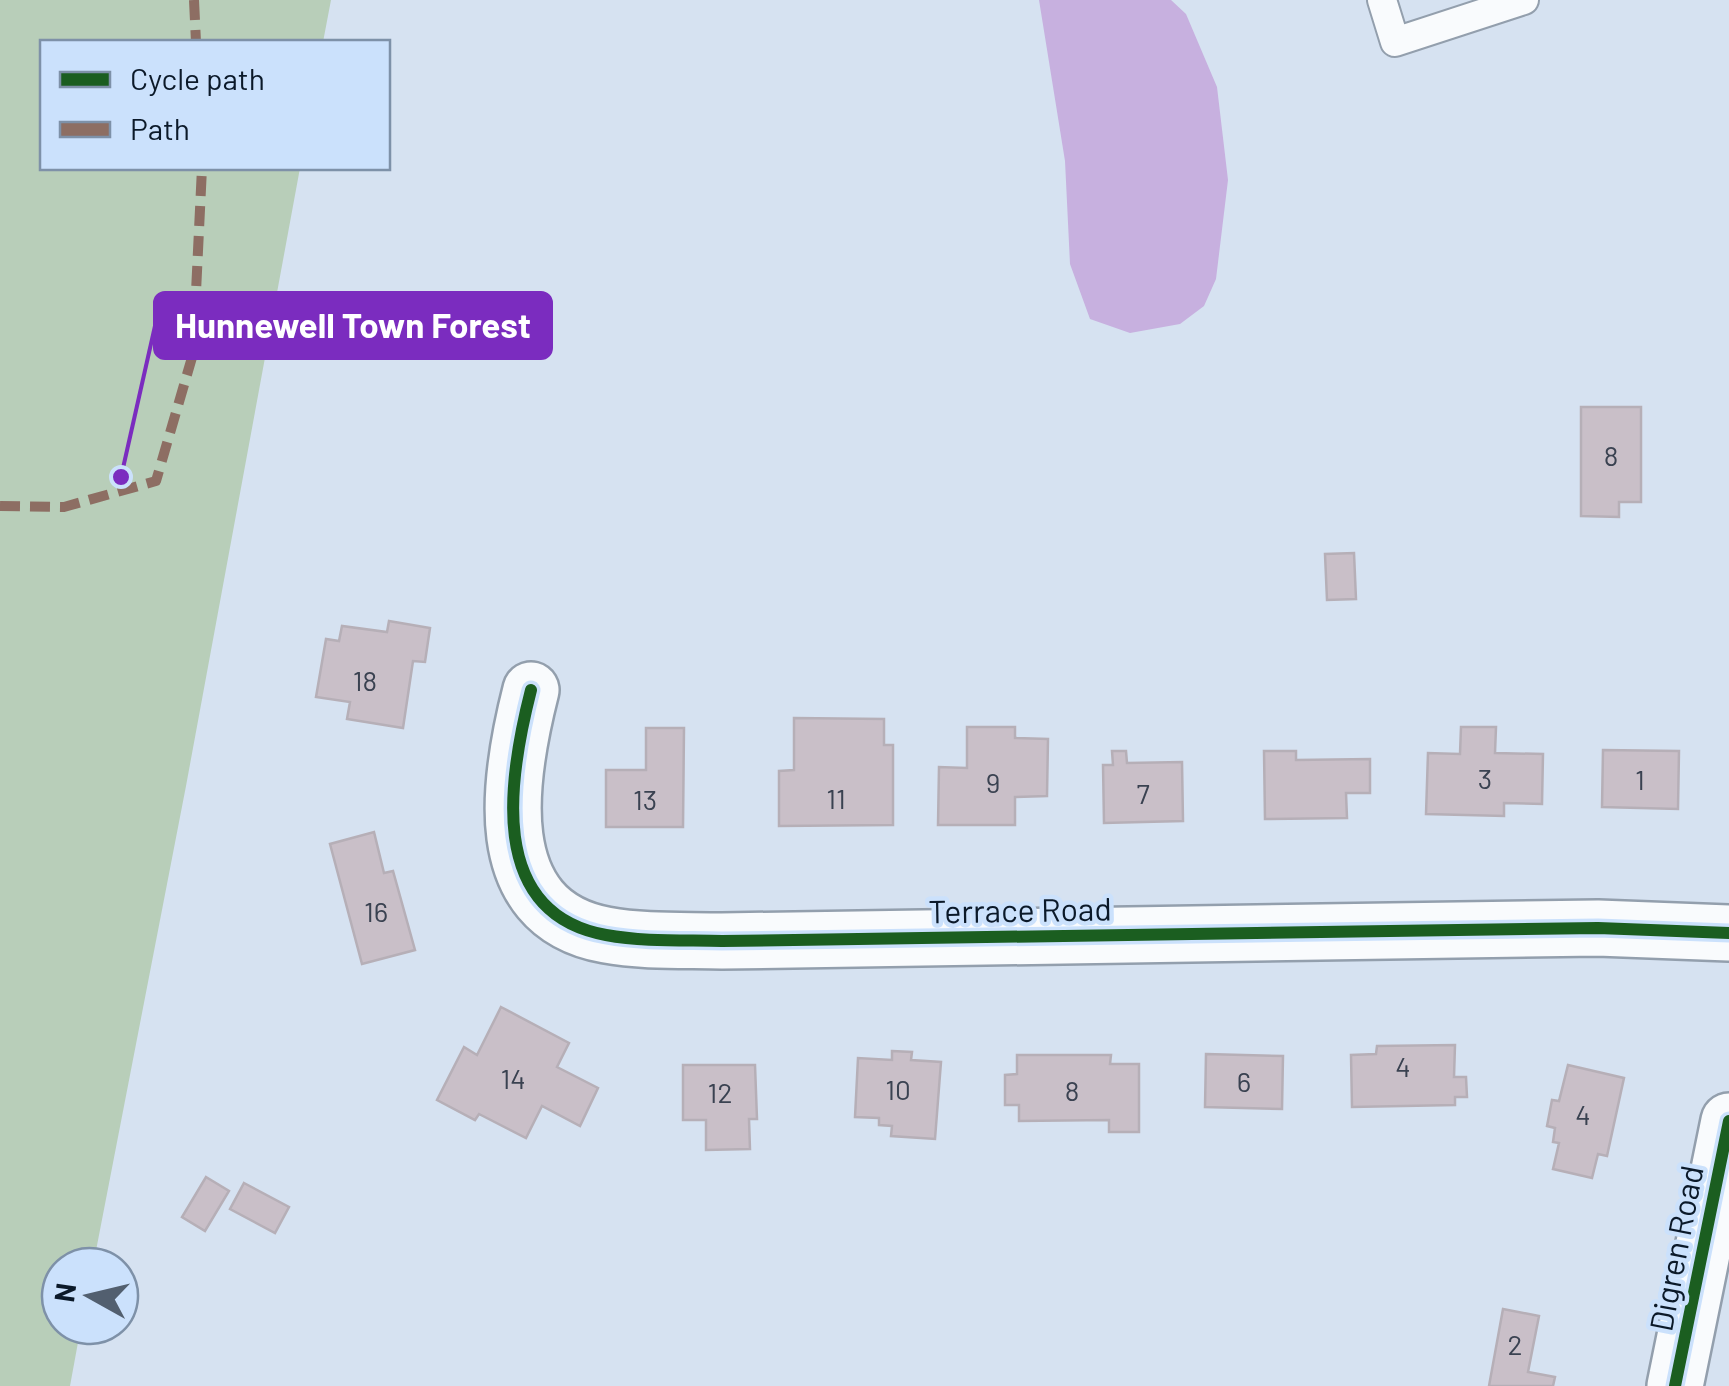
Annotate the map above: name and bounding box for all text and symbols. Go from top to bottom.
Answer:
legend [40,40,390,170]
text: Cycle path [130,60,265,96]
text: Path [130,110,190,146]
callout: Hunnewell Town Forest [155,293,551,358]
text: Hunnewell Town Forest [175,303,531,345]
house number: 8 [1604,438,1618,472]
house number: 18 [353,663,377,697]
house number: 3 [1478,761,1492,795]
house number: 1 [1635,762,1645,796]
house number: 9 [986,765,1000,799]
house number: 7 [1136,776,1150,810]
house number: 11 [826,781,846,815]
house number: 13 [633,782,657,816]
street label: Terrace Road [928,888,1112,930]
house number: 16 [364,894,388,928]
house number: 4 [1395,1049,1411,1083]
house number: 14 [500,1061,526,1095]
house number: 6 [1237,1064,1251,1098]
house number: 10 [885,1072,911,1106]
house number: 8 [1065,1073,1079,1107]
house number: 12 [708,1075,732,1109]
house number: 4 [1575,1097,1591,1131]
street label: Digren Road [1640,1162,1710,1334]
north arrow [40,1246,140,1346]
text: N [46,1281,82,1304]
house number: 2 [1507,1327,1523,1361]

